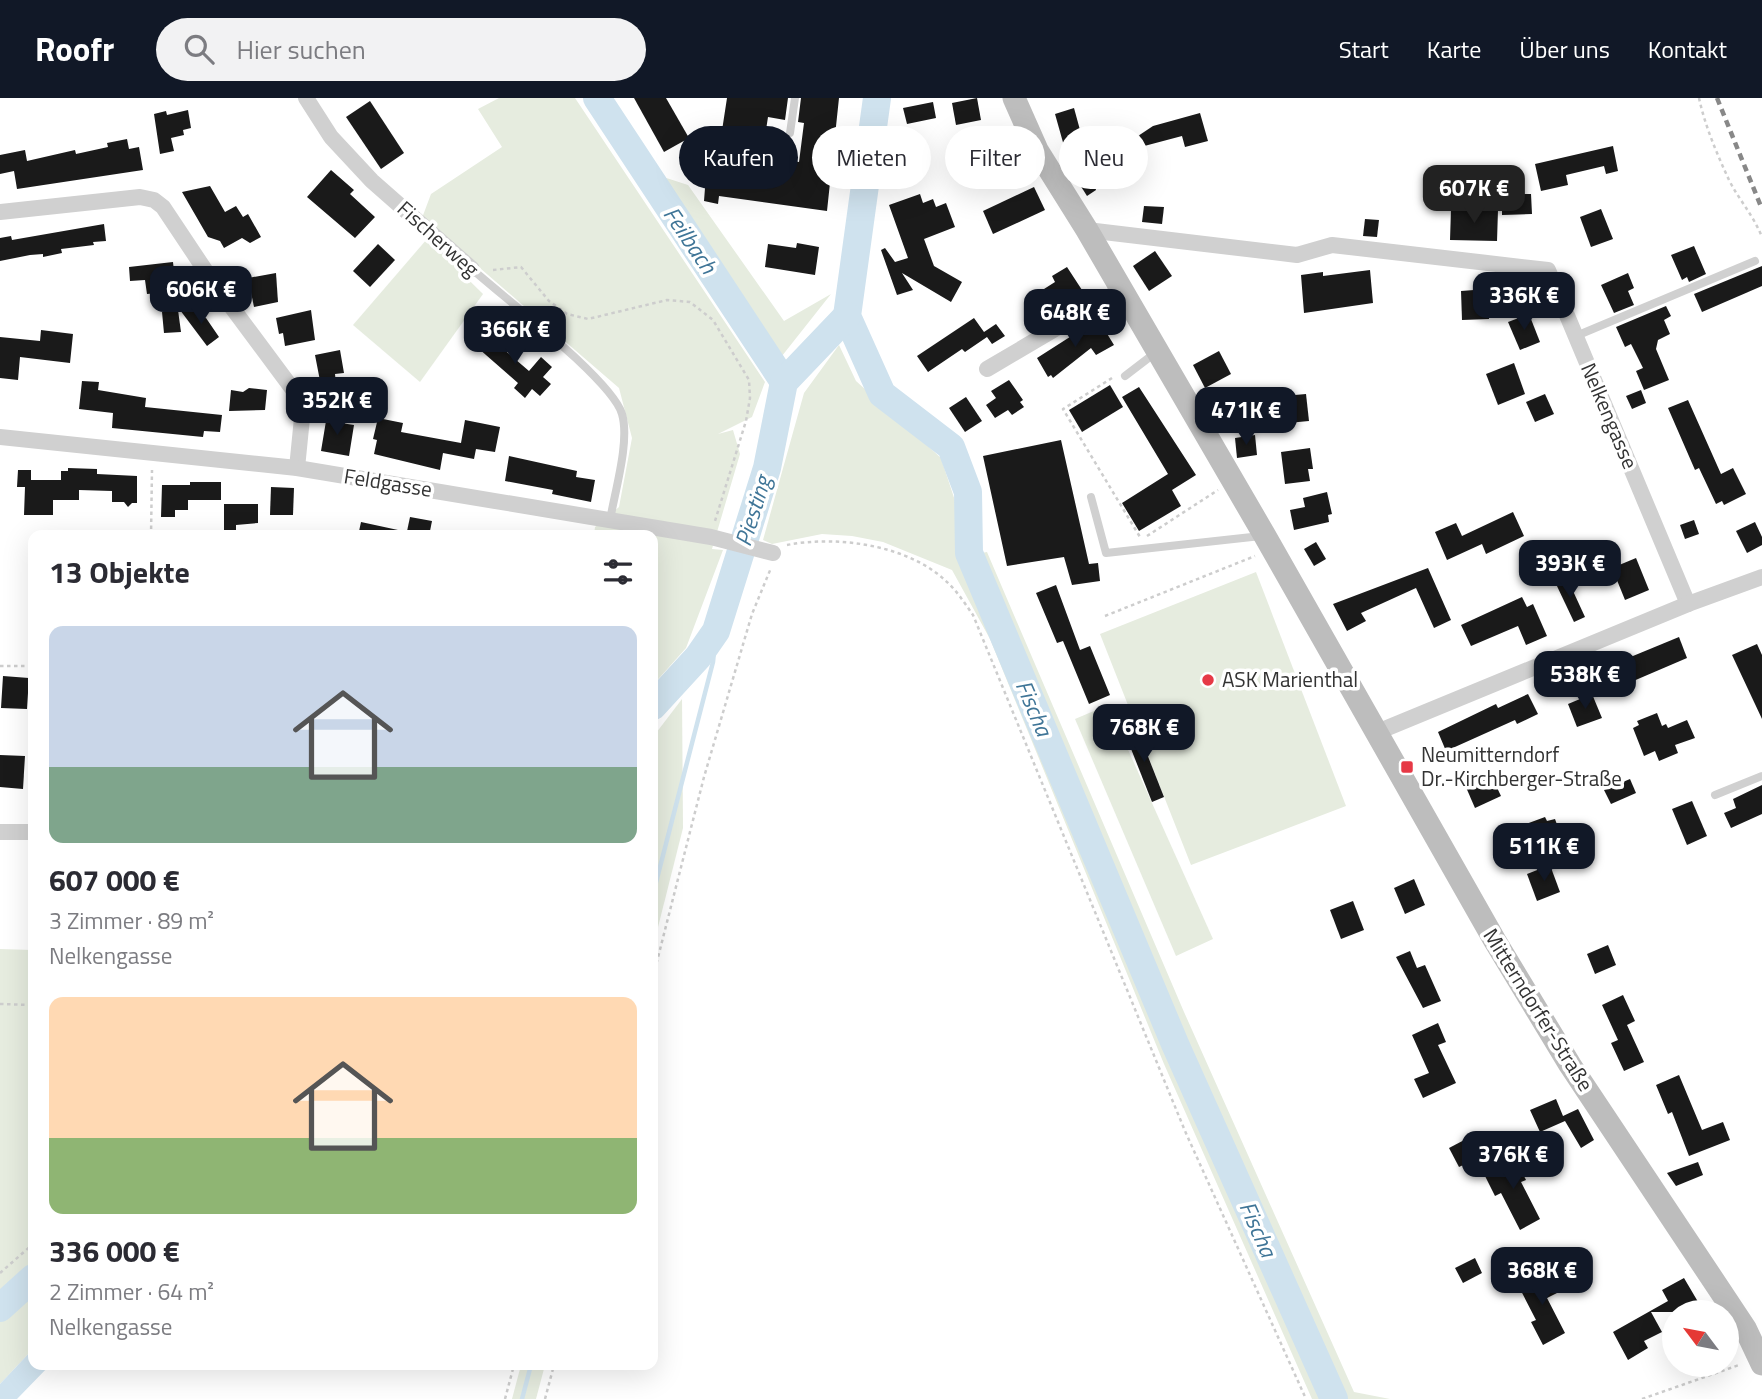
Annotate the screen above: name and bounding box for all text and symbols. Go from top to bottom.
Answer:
search box [156,18,646,81]
text: Roofr [35,24,114,74]
icon: search [180,30,218,68]
text: Hier suchen [236,30,366,69]
text: Start [1339,31,1389,67]
text: Karte [1427,31,1481,67]
text: Über uns [1519,31,1610,67]
text: Kontakt [1648,31,1727,67]
chip: Kaufen [679,126,798,189]
chip: Mieten [812,126,931,189]
chip: Filter [945,126,1045,189]
chip: Neu [1059,126,1148,189]
pin: 607K € [1417,166,1531,225]
text: 607K € [1439,170,1509,205]
street label: Fischerweg [390,193,487,284]
water label: Feilbach [655,199,726,281]
pin: 606K € [144,266,258,326]
text: 606K € [166,271,236,306]
pin: 336K € [1467,272,1581,332]
text: 336K € [1489,277,1559,312]
pin: 648K € [1018,289,1132,349]
text: 648K € [1040,294,1110,329]
pin: 366K € [458,306,572,366]
text: 366K € [480,311,550,346]
street label: Nelkengasse [1573,358,1647,474]
pin: 352K € [280,378,394,437]
text: 352K € [302,382,372,417]
pin: 471K € [1189,388,1303,447]
text: 471K € [1211,392,1281,427]
street label: Feldgasse [342,459,434,505]
water label: Piesting [725,469,780,550]
pin: 393K € [1513,540,1627,600]
text: 393K € [1535,545,1605,580]
text: 13 Objekte [49,549,190,595]
icon: filters [599,553,637,591]
pin: 538K € [1528,652,1642,711]
text: 538K € [1550,656,1620,691]
place label: ASK Marienthal [1222,663,1358,695]
icon: home [280,672,406,798]
marker: ASK Marienthal [1200,672,1216,688]
water label: Fischa [1007,674,1062,743]
pin: 768K € [1087,704,1201,764]
text: 768K € [1109,709,1179,744]
place label: Neumitterndorf Dr.-Kirchberger-Straße [1421,738,1622,794]
marker: Neumitterndorf Dr.-Kirchberger-Straße [1399,759,1415,775]
pin: 511K € [1487,824,1601,883]
text: 511K € [1509,828,1579,863]
text: 607 000 € [49,857,180,903]
text: 3 Zimmer · 89 m² [49,903,214,938]
street label: Mitterndorfer-Straße [1476,922,1602,1097]
text: Nelkengasse [49,938,172,973]
icon: home [280,1043,406,1169]
pin: 376K € [1456,1132,1570,1191]
text: 376K € [1478,1136,1548,1171]
water label: Fischa [1231,1195,1287,1264]
text: 336 000 € [49,1228,180,1274]
pin: 368K € [1485,1248,1599,1307]
text: 368K € [1507,1252,1577,1287]
text: 2 Zimmer · 64 m² [49,1274,214,1309]
north arrow [1662,1300,1740,1377]
map controls [1662,1300,1739,1377]
text: Nelkengasse [49,1309,172,1344]

